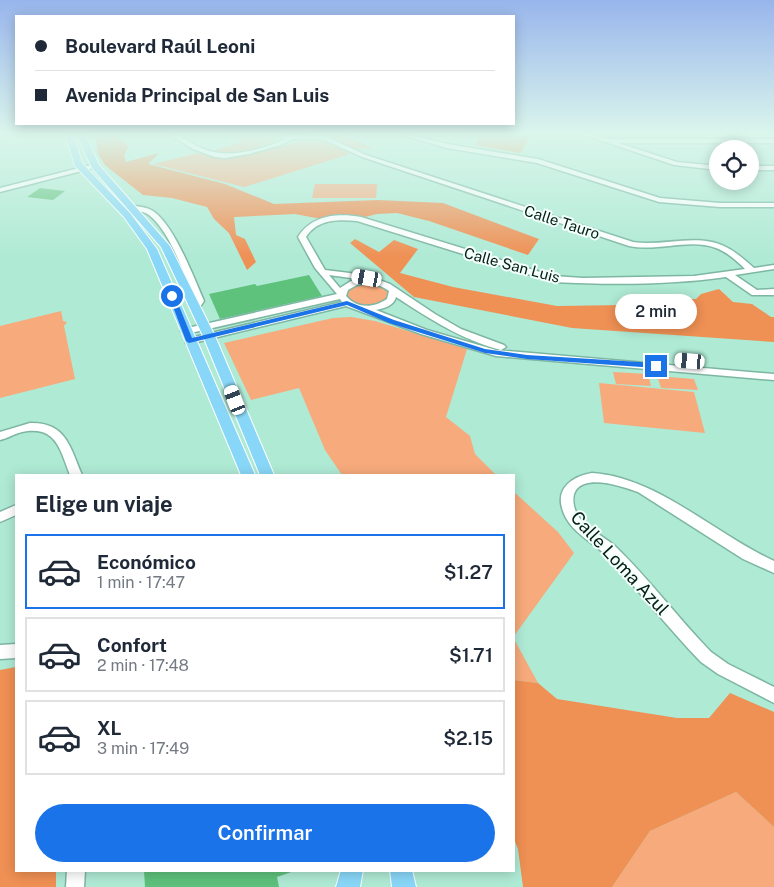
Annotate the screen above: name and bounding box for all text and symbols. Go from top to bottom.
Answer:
text: Boulevard Raúl Leoni [65,35,255,57]
text: Avenida Principal de San Luis [65,84,329,106]
map controls [709,140,759,190]
button: locate [709,140,759,190]
street label: Calle Tauro [522,202,602,242]
street label: Calle San Luis [462,244,562,286]
car [350,268,383,288]
route start [161,285,183,307]
callout: 2 min [615,294,697,328]
text: 2 min [635,302,677,321]
car [674,352,705,370]
route end [645,355,667,377]
car [222,383,247,417]
text: Elige un viaje [35,491,173,517]
street label: Calle Loma Azul [566,507,674,619]
icon: car [37,549,82,594]
text: Económico [97,551,196,573]
text: $1.27 [444,561,493,583]
text: 1 min · 17:47 [97,573,185,592]
icon: car [37,632,82,677]
text: Confort [97,634,167,656]
text: $1.71 [449,644,493,666]
text: 2 min · 17:48 [97,656,189,675]
icon: car [37,715,82,760]
text: XL [97,717,122,739]
text: $2.15 [443,727,493,749]
text: 3 min · 17:49 [97,739,189,758]
button: Confirmar [35,804,495,862]

